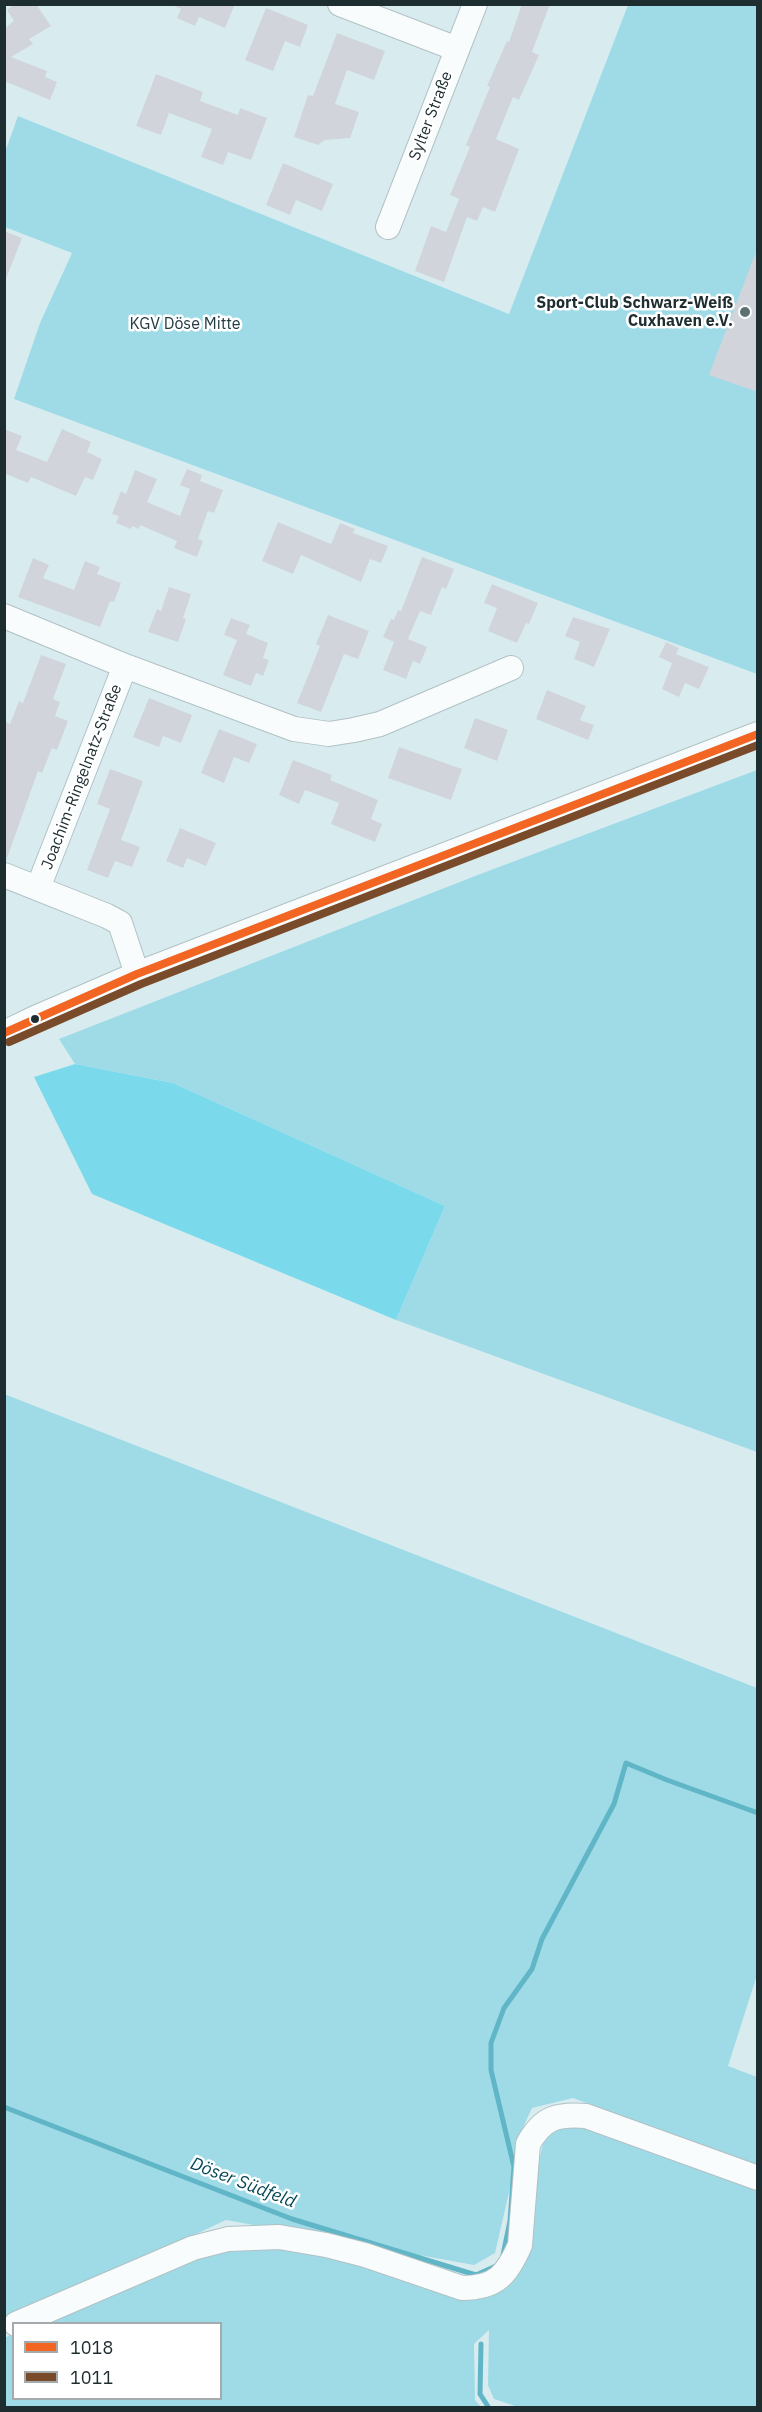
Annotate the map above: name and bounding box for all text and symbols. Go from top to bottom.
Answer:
street label: Sylter Straße [405,69,457,163]
place label: Sport-Club Schwarz-Weiß Cuxhaven e.V. [536,293,733,331]
marker: Sport-Club Schwarz-Weiß Cuxhaven e.V. [738,305,752,319]
park label: KGV Döse Mitte [130,314,240,334]
street label: Joachim-Ringelnatz-Straße [38,682,126,872]
unlabelled marker [29,1013,41,1025]
water label: Döser Südfeld [187,2153,299,2213]
legend [12,2322,222,2400]
text: 1018 [70,2336,113,2359]
text: 1011 [70,2366,113,2389]

